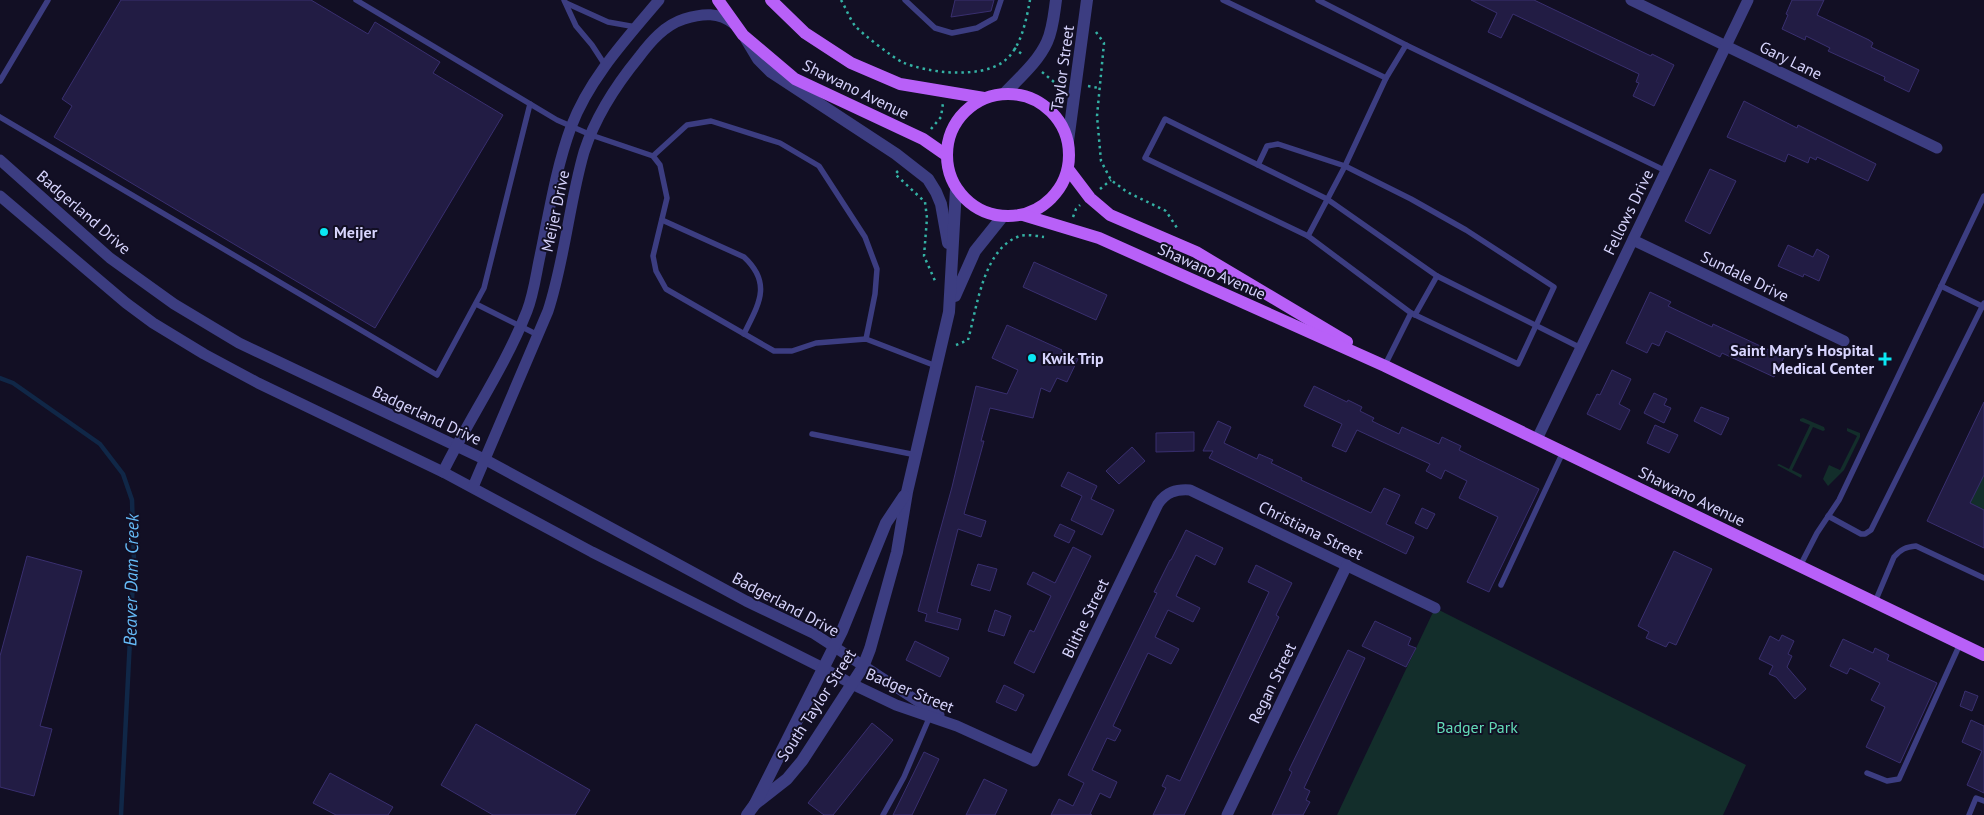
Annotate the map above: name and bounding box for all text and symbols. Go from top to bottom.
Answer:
street label: Taylor Street [1046,23,1078,112]
street label: Gary Lane [1756,36,1826,84]
street label: Shawano Avenue [800,55,912,123]
street label: Badgerland Drive [33,166,135,258]
street label: Fellows Drive [1599,166,1657,258]
street label: Meijer Drive [537,168,573,254]
place label: Meijer [334,222,378,242]
marker: Meijer [318,226,330,238]
street label: Shawano Avenue [1155,238,1269,304]
street label: Sundale Drive [1698,246,1792,306]
place label: Saint Mary's Hospital Medical Center [1730,340,1874,378]
place label: Kwik Trip [1042,348,1104,368]
marker: Kwik Trip [1026,352,1038,364]
marker: Saint Mary's Hospital Medical Center [1878,352,1892,366]
street label: Badgerland Drive [369,381,485,449]
street label: Shawano Avenue [1636,462,1748,530]
street label: Christiana Street [1255,496,1367,564]
water label: Beaver Dam Creek [118,513,144,646]
street label: Badgerland Drive [729,567,843,641]
street label: Blithe Street [1057,575,1113,661]
street label: Regan Street [1244,639,1300,727]
street label: South Taylor Street [772,645,860,765]
street label: Badger Street [863,663,957,717]
park label: Badger Park [1436,717,1518,737]

